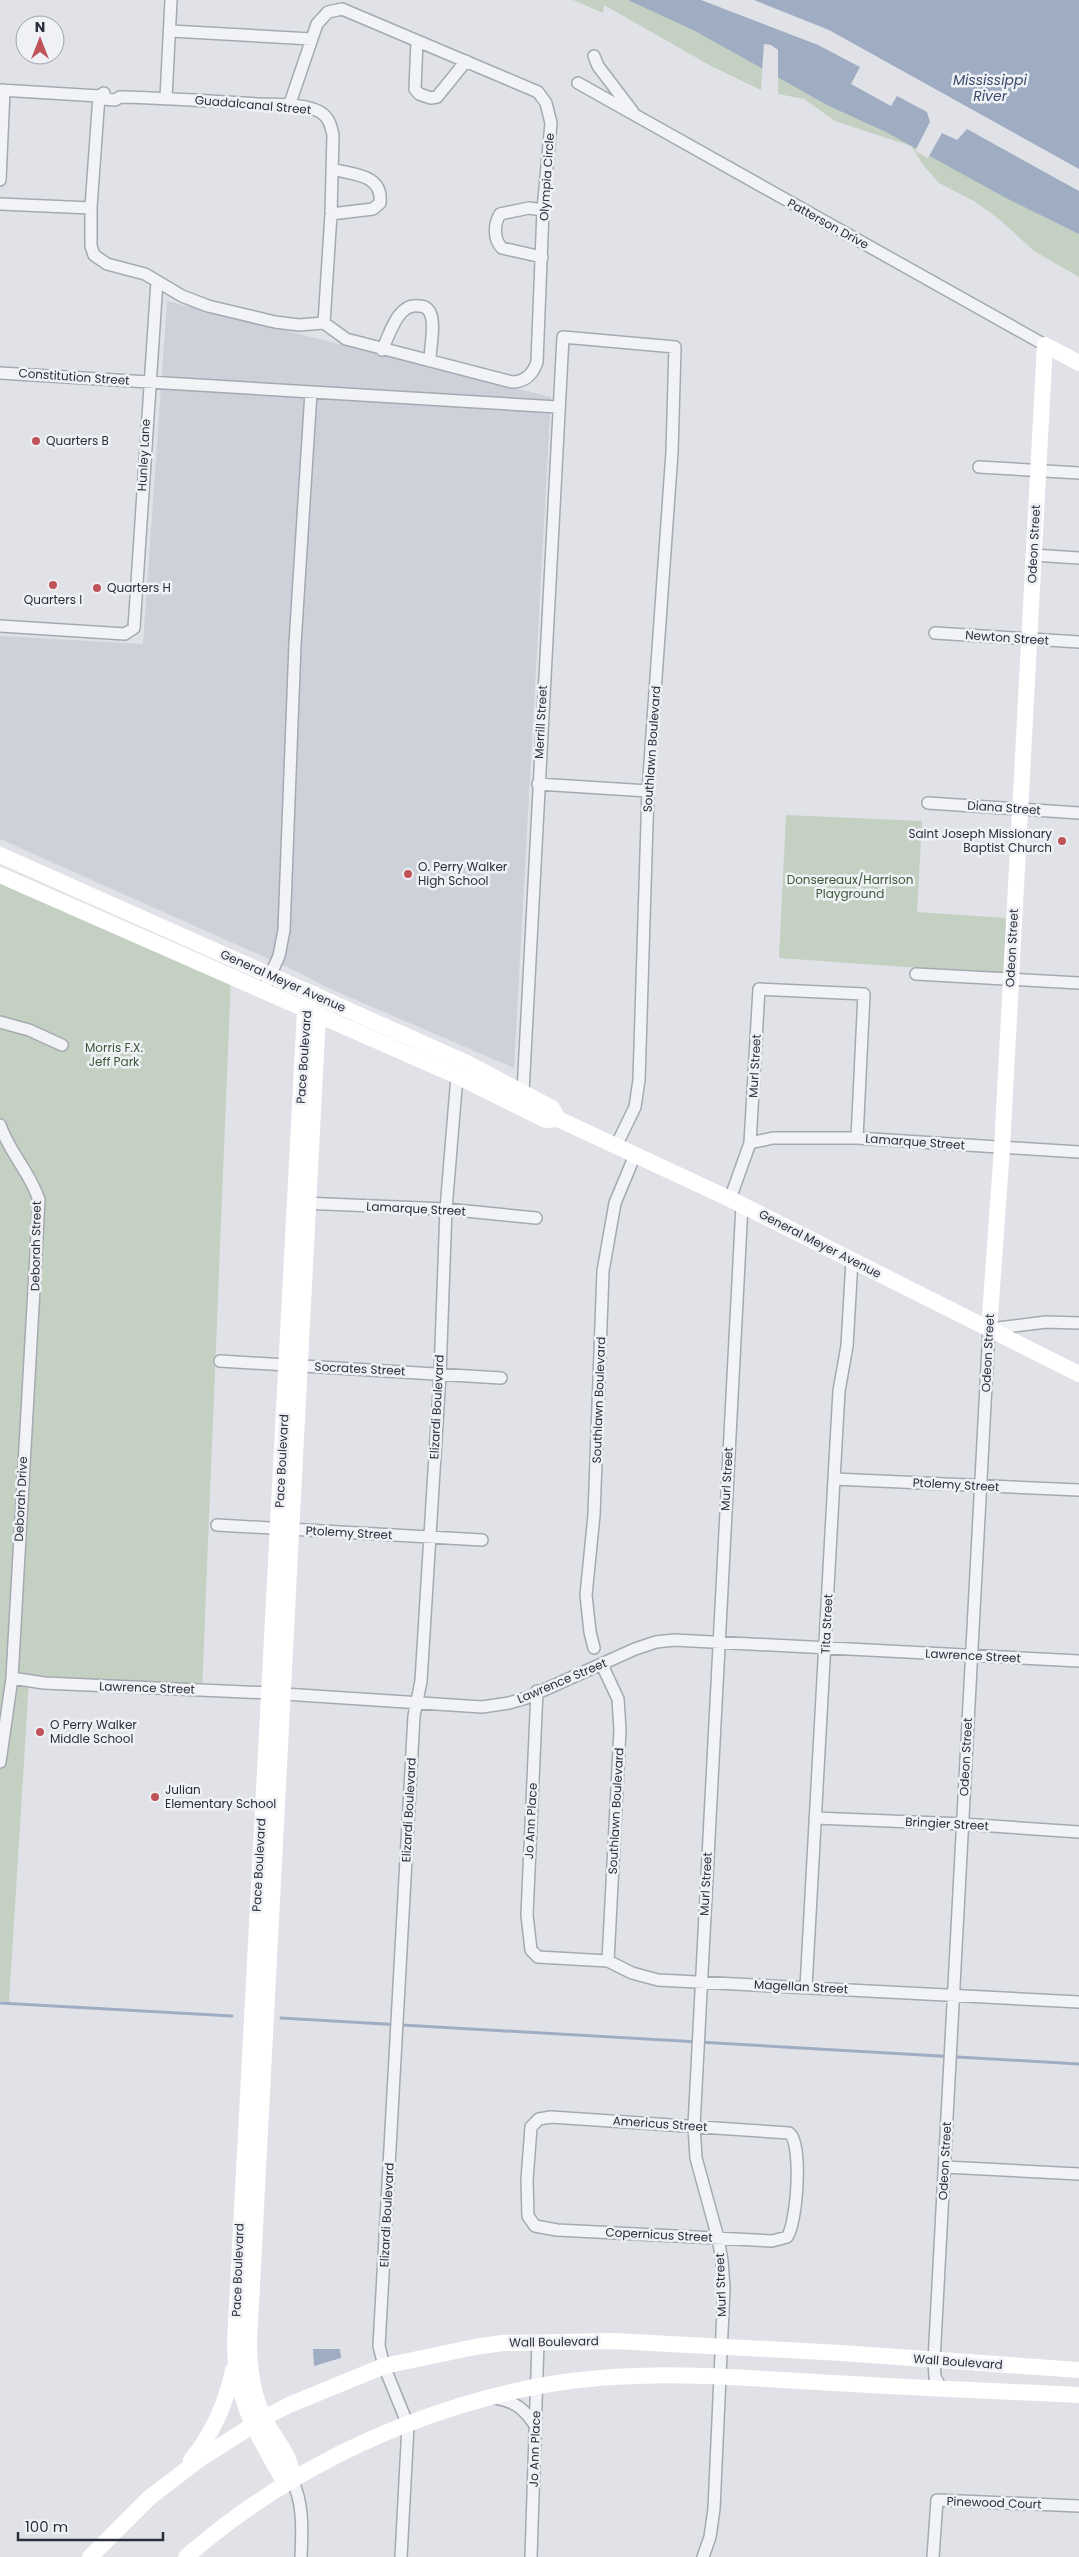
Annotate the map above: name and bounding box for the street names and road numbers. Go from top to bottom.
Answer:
street label: Guadalcanal Street [194,91,312,118]
street label: Olympia Circle [535,132,558,222]
street label: Patterson Drive [784,194,872,253]
street label: Constitution Street [18,364,130,389]
street label: Hunley Lane [133,418,154,492]
street label: Odeon Street [1023,504,1044,584]
street label: Newton Street [965,626,1049,649]
street label: Merrill Street [530,685,551,759]
street label: Southlawn Boulevard [639,685,664,813]
street label: Diana Street [967,796,1041,819]
street label: Odeon Street [1001,908,1022,988]
street label: General Meyer Avenue [218,945,348,1016]
street label: Pace Boulevard [292,1010,315,1104]
street label: Murl Street [744,1034,765,1098]
street label: Lamarque Street [865,1130,965,1153]
street label: Lamarque Street [366,1197,466,1220]
street label: Deborah Street [26,1201,45,1291]
street label: General Meyer Avenue [756,1205,884,1282]
street label: Odeon Street [977,1313,998,1393]
street label: Southlawn Boulevard [588,1336,609,1464]
street label: Elizardi Boulevard [425,1354,448,1460]
street label: Socrates Street [314,1358,406,1379]
street label: Pace Boulevard [271,1414,292,1508]
street label: Murl Street [716,1447,737,1511]
street label: Deborah Drive [10,1456,31,1542]
street label: Ptolemy Street [912,1474,1000,1495]
street label: Ptolemy Street [305,1522,393,1543]
street label: Tita Street [816,1593,837,1655]
street label: Lawrence Street [925,1645,1021,1666]
street label: Lawrence Street [514,1654,609,1707]
street label: Lawrence Street [99,1677,195,1698]
street label: Odeon Street [955,1717,976,1797]
street label: Southlawn Boulevard [604,1747,627,1875]
street label: Elizardi Boulevard [397,1757,420,1863]
street label: Jo Ann Place [520,1782,541,1860]
street label: Bringier Street [905,1813,989,1834]
street label: Pace Boulevard [248,1818,269,1912]
street label: Murl Street [695,1852,716,1916]
street label: Magellan Street [754,1976,848,1997]
street label: Americus Street [612,2112,708,2135]
street label: Odeon Street [934,2121,955,2201]
street label: Elizardi Boulevard [375,2162,398,2268]
street label: Pace Boulevard [227,2223,248,2317]
street label: Copernicus Street [605,2223,713,2246]
street label: Murl Street [711,2253,730,2317]
street label: Wall Boulevard [509,2332,599,2351]
street label: Wall Boulevard [913,2350,1003,2373]
street label: Jo Ann Place [525,2410,544,2488]
street label: Pinewood Court [946,2492,1042,2513]

